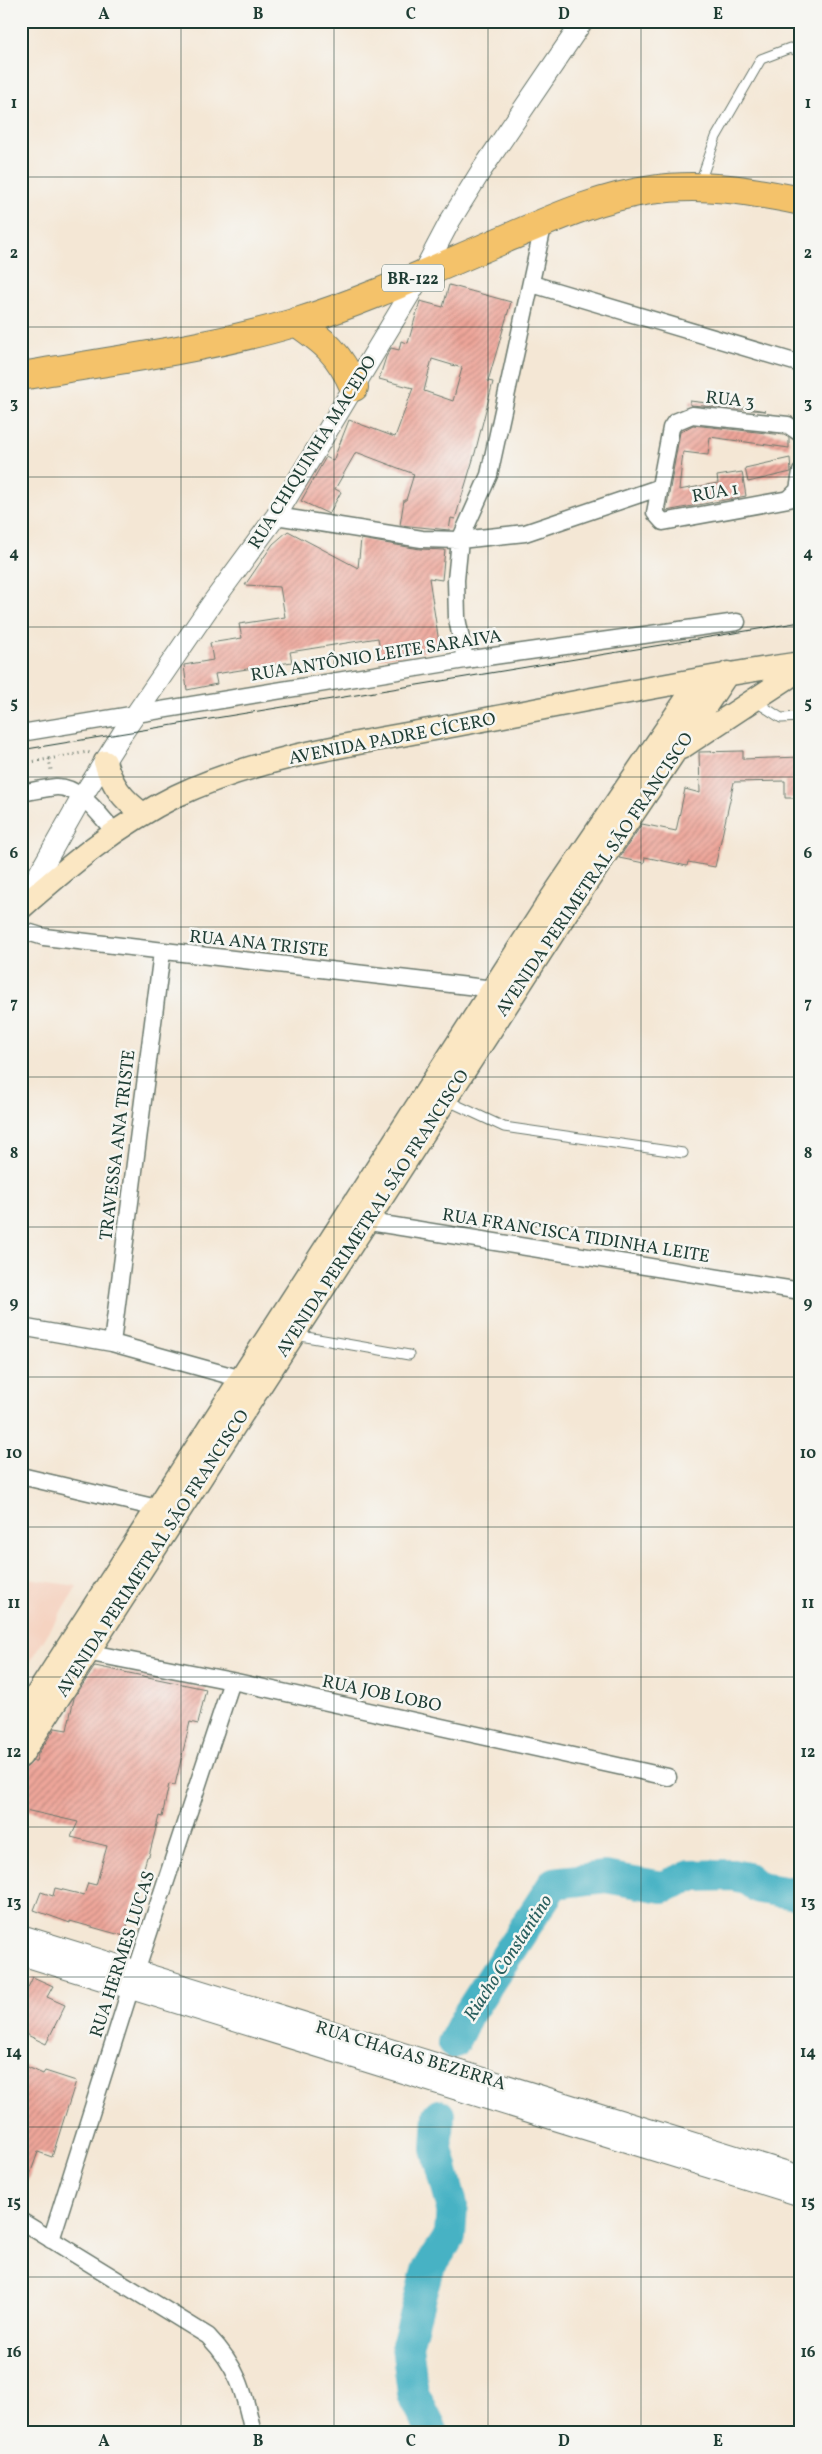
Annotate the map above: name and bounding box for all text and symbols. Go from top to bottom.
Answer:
text: A [98,4,110,26]
text: B [253,4,264,26]
text: C [406,4,416,26]
text: D [558,4,570,26]
text: E [713,4,723,26]
text: 1 [11,93,17,115]
text: 1 [805,93,811,115]
text: 2 [10,243,18,265]
text: 2 [804,243,812,265]
road number: BR-122 [382,264,444,292]
street label: RUA CHIQUINHA MACEDO [243,351,383,555]
street label: RUA 3 [704,385,756,415]
text: 3 [10,393,18,415]
text: 3 [804,393,812,415]
street label: RUA 1 [690,477,741,510]
text: 4 [9,543,19,565]
text: 4 [803,543,813,565]
street label: RUA ANTÔNIO LEITE SARAIVA [249,624,504,689]
text: 5 [10,693,18,715]
text: 5 [804,693,812,715]
street label: AVENIDA PADRE CÍCERO [287,707,498,772]
street label: AVENIDA PERIMETRAL SÃO FRANCISCO [490,728,700,1022]
text: 6 [10,843,19,865]
text: 6 [804,843,813,865]
street label: RUA ANA TRISTE [188,925,330,964]
text: 7 [10,993,18,1015]
text: 7 [804,993,812,1015]
street label: TRAVESSA ANA TRISTE [94,1048,143,1242]
street label: AVENIDA PERIMETRAL SÃO FRANCISCO [271,1065,476,1362]
text: 8 [10,1143,18,1165]
text: 8 [804,1143,812,1165]
street label: RUA FRANCISCA TIDINHA LEITE [440,1203,711,1270]
text: 9 [10,1293,19,1315]
text: 9 [804,1293,813,1315]
street label: AVENIDA PERIMETRAL SÃO FRANCISCO [51,1405,256,1702]
text: 10 [6,1443,22,1465]
text: 10 [800,1443,816,1465]
text: 11 [8,1593,20,1615]
text: 11 [802,1593,814,1615]
street label: RUA JOB LOBO [320,1670,444,1719]
text: 12 [7,1742,21,1764]
text: 12 [801,1742,815,1764]
street label: RUA HERMES LUCAS [85,1868,162,2041]
water label: Riacho Constantino [458,1890,559,2026]
text: 13 [7,1892,21,1914]
text: 13 [801,1892,815,1914]
street label: RUA CHAGAS BEZERRA [312,2016,509,2097]
text: 14 [6,2042,22,2064]
text: 14 [800,2042,816,2064]
text: 15 [7,2192,21,2214]
text: 15 [801,2192,815,2214]
text: 16 [6,2342,22,2364]
text: 16 [800,2342,816,2364]
text: A [98,2431,110,2453]
text: B [253,2431,264,2453]
text: C [406,2431,416,2453]
text: D [558,2431,570,2453]
text: E [713,2431,723,2453]

